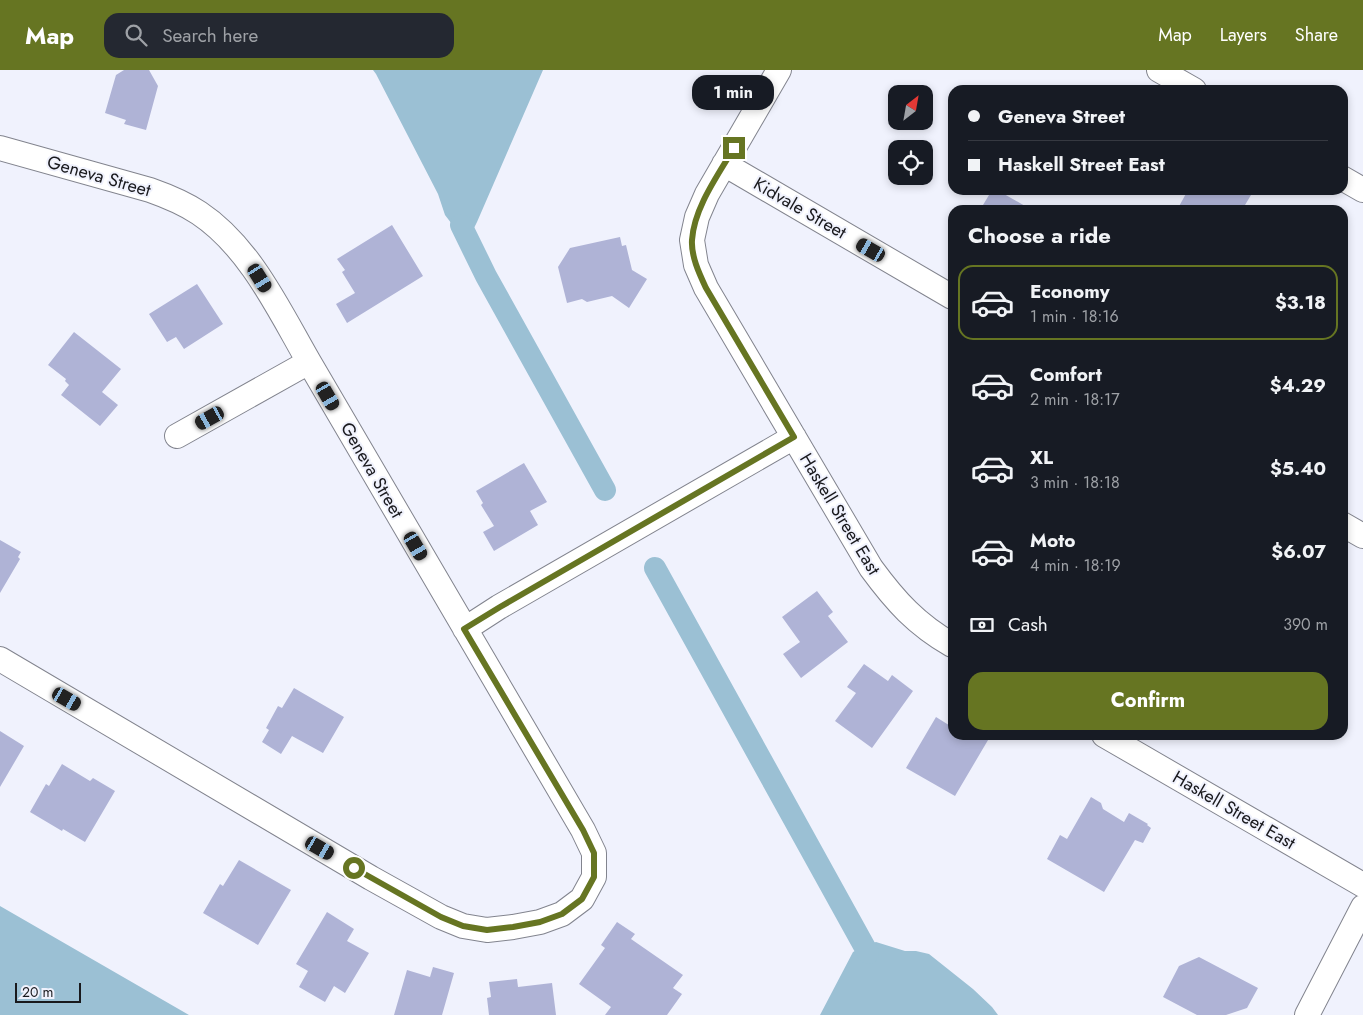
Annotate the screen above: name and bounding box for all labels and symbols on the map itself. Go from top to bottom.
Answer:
callout: 1 min [693,75,775,110]
north arrow [888,85,932,130]
route end [723,137,745,159]
street label: Geneva Street [44,149,154,203]
street label: Kidvale Street [749,171,852,245]
car [854,236,887,264]
car [245,261,274,295]
car [314,379,341,413]
car [193,404,226,432]
street label: Geneva Street [334,417,410,523]
street label: Haskell Street East [793,448,887,580]
car [402,529,429,563]
car [50,685,83,713]
street label: Haskell Street East [1168,764,1301,856]
car [303,834,336,862]
route start [343,857,365,879]
scale bar [15,980,81,1003]

